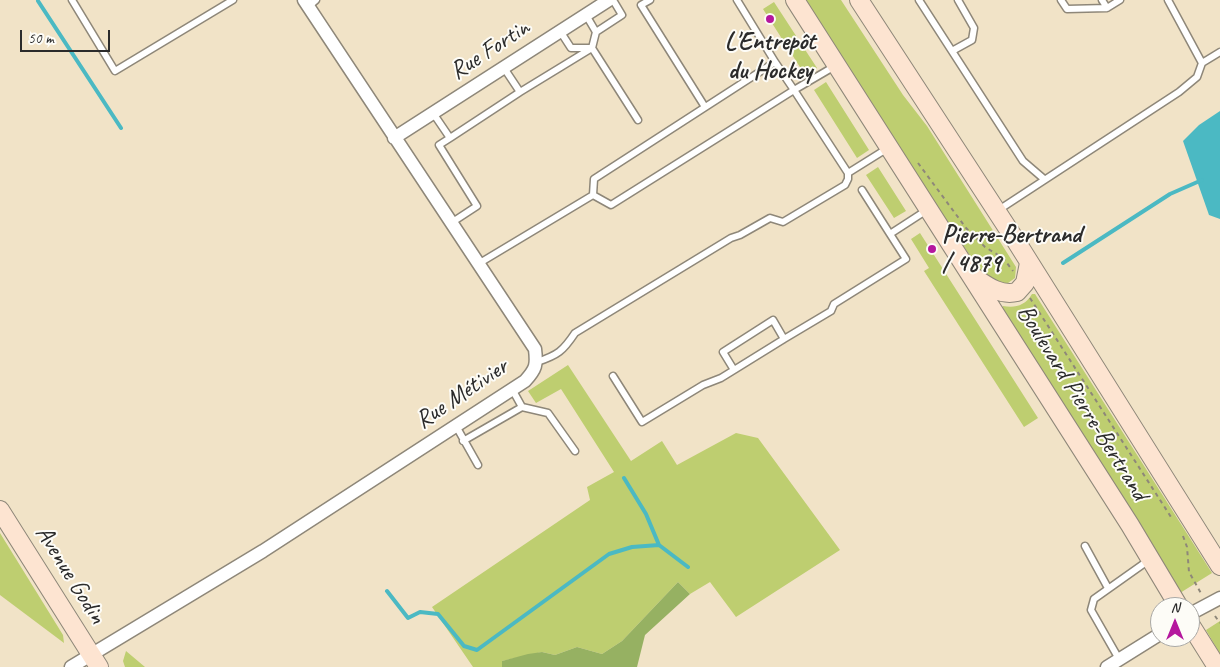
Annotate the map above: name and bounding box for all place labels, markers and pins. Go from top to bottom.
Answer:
marker: L'Entrepôt du Hockey [764,13,776,25]
place label: L'Entrepôt du Hockey [725,27,815,86]
place label: Pierre-Bertrand / 4879 [942,220,1081,279]
marker: Pierre-Bertrand / 4879 [926,243,938,255]

